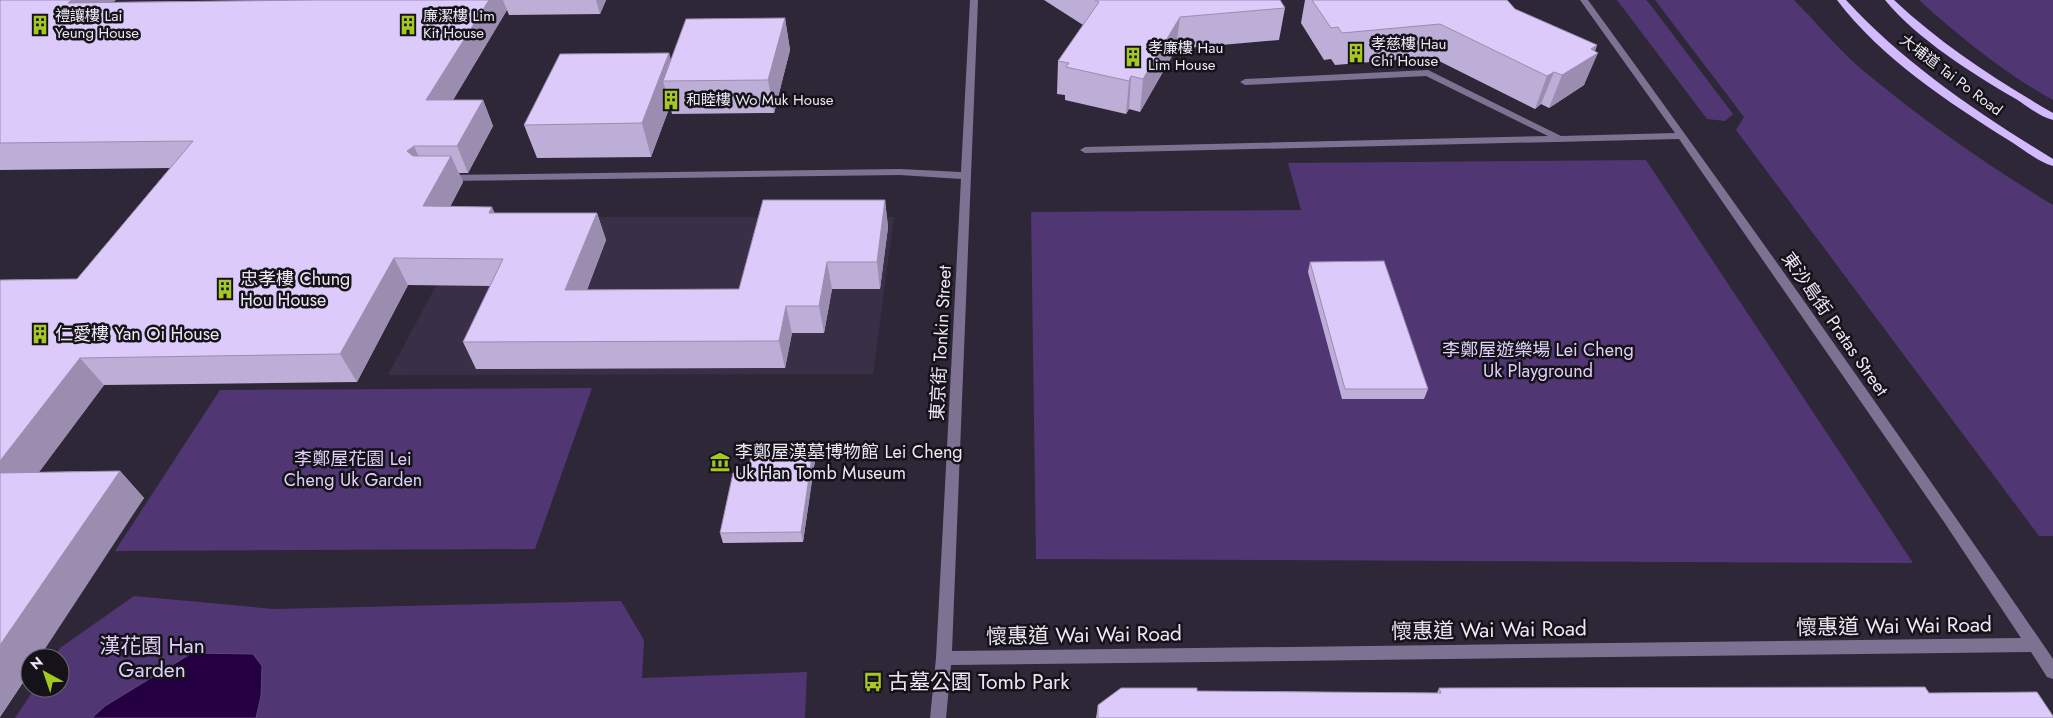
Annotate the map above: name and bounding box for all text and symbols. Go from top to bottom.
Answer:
place label: 禮讓樓 Lai Yeung House [55,5,139,44]
place label: 廉潔樓 Lim Kit House [423,5,495,44]
building icon: 禮讓樓 Lai Yeung House [29,14,51,36]
building icon: 廉潔樓 Lim Kit House [397,14,419,36]
street label: 大埔道 Tai Po Road [1895,29,2007,121]
place label: 孝慈樓 Hau Chi House [1371,33,1446,72]
place label: 孝廉樓 Hau Lim House [1148,37,1223,76]
building icon: 孝慈樓 Hau Chi House [1345,42,1367,64]
building icon: 孝廉樓 Hau Lim House [1122,46,1144,68]
building icon: 和睦樓 Wo Muk House [660,89,682,111]
place label: 和睦樓 Wo Muk House [686,89,834,111]
street label: 東沙島街 Pratas Street [1776,247,1895,402]
street label: 東京街 Tonkin Street [924,264,958,421]
place label: 忠孝樓 Chung Hou House [240,266,350,313]
building icon: 忠孝樓 Chung Hou House [214,278,236,300]
place label: 仁愛樓 Yan Oi House [55,321,219,347]
building icon: 仁愛樓 Yan Oi House [29,323,51,345]
park label: 李鄭屋遊樂場 Lei Cheng Uk Playground [1442,337,1634,384]
place label: 李鄭屋漢墓博物館 Lei Cheng Uk Han Tomb Museum [735,439,963,486]
park label: 李鄭屋花園 Lei Cheng Uk Garden [284,446,422,493]
museum icon: 李鄭屋漢墓博物館 Lei Cheng Uk Han Tomb Museum [709,451,731,473]
street label: 懷惠道 Wai Wai Road [1796,609,1992,643]
street label: 懷惠道 Wai Wai Road [1391,613,1587,647]
street label: 懷惠道 Wai Wai Road [986,618,1182,652]
park label: 漢花園 Han Garden [99,631,205,685]
north arrow [20,648,70,698]
text: N [26,652,47,674]
place label: 古墓公園 Tomb Park [888,667,1070,697]
bus stop icon: 古墓公園 Tomb Park [862,671,884,693]

